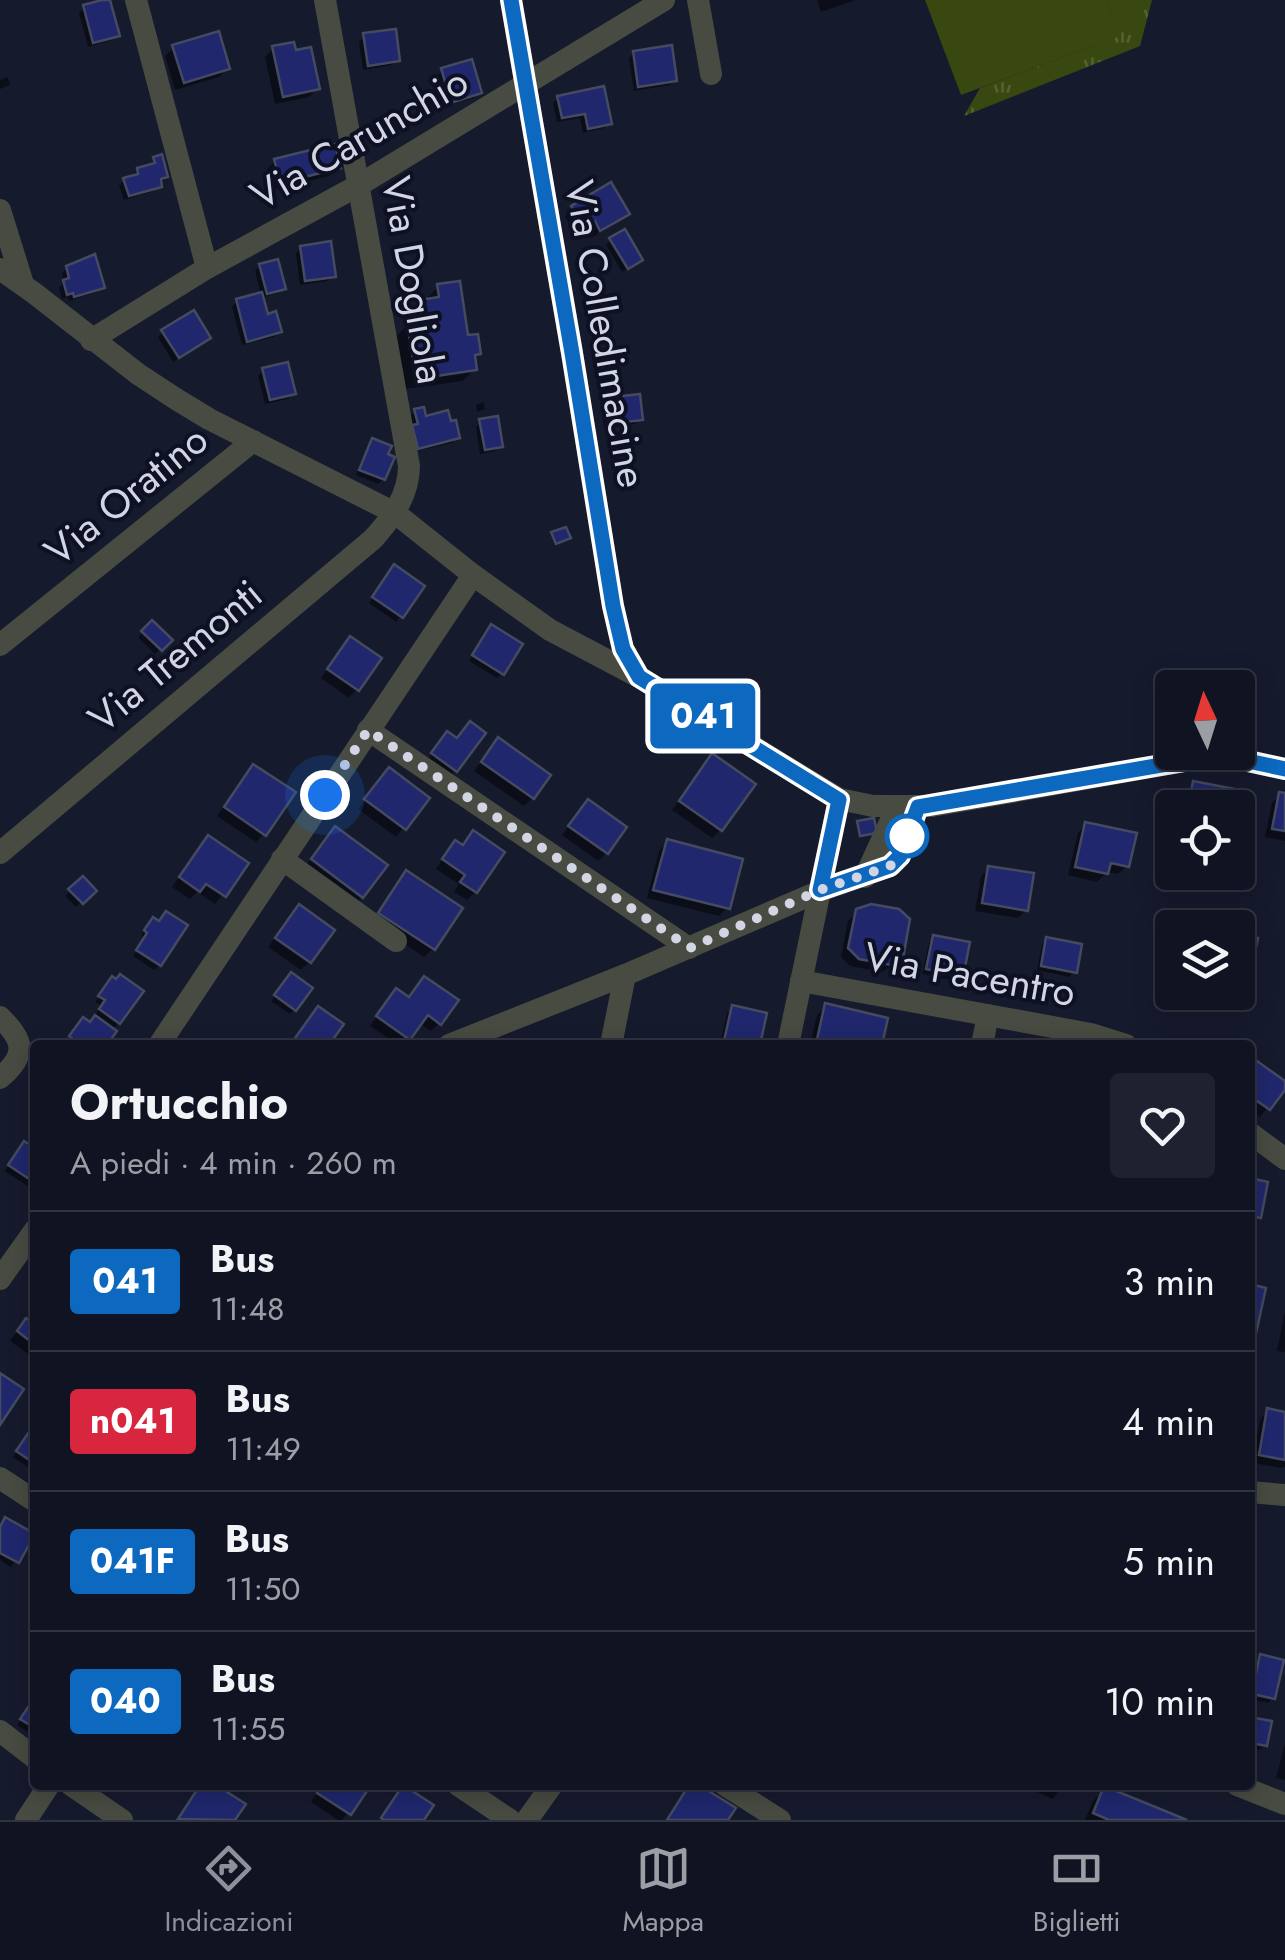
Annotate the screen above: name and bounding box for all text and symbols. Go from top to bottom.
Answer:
street label: Via Carunchio [239,52,479,224]
street label: Via Dogliola [367,172,461,388]
street label: Via Colledimacine [550,176,662,492]
street label: Via Oratino [32,411,220,579]
street label: Via Tremonti [75,566,275,746]
north arrow [1155,670,1255,770]
map controls [1155,670,1255,1010]
line badge: 041 [646,684,760,748]
text: 041 [670,691,736,741]
your location [300,770,350,820]
button: locate [1155,790,1255,890]
unlabelled marker [886,815,928,857]
button: layers [1155,910,1255,1010]
street label: Via Pacentro [860,927,1080,1021]
text: Ortucchio [70,1068,288,1137]
button: heart [1110,1073,1215,1178]
text: A piedi · 4 min · 260 m [70,1140,397,1186]
text: Bus [210,1231,274,1286]
text: 3 min [1123,1254,1215,1309]
text: 041 [92,1256,158,1306]
text: 11:48 [210,1286,285,1332]
text: Bus [226,1371,290,1426]
text: 4 min [1122,1394,1215,1449]
text: n041 [90,1396,176,1446]
text: 11:49 [226,1426,301,1472]
text: Bus [225,1511,289,1566]
text: 5 min [1123,1534,1215,1589]
text: 041F [90,1536,175,1586]
text: 11:50 [225,1566,300,1612]
text: Bus [211,1651,275,1706]
text: 10 min [1104,1674,1215,1729]
text: 040 [90,1676,161,1726]
text: 11:55 [211,1706,285,1752]
tab: Indicazioni [164,1841,294,1942]
tab: Mappa [622,1841,704,1942]
tab: Biglietti [1033,1841,1121,1942]

